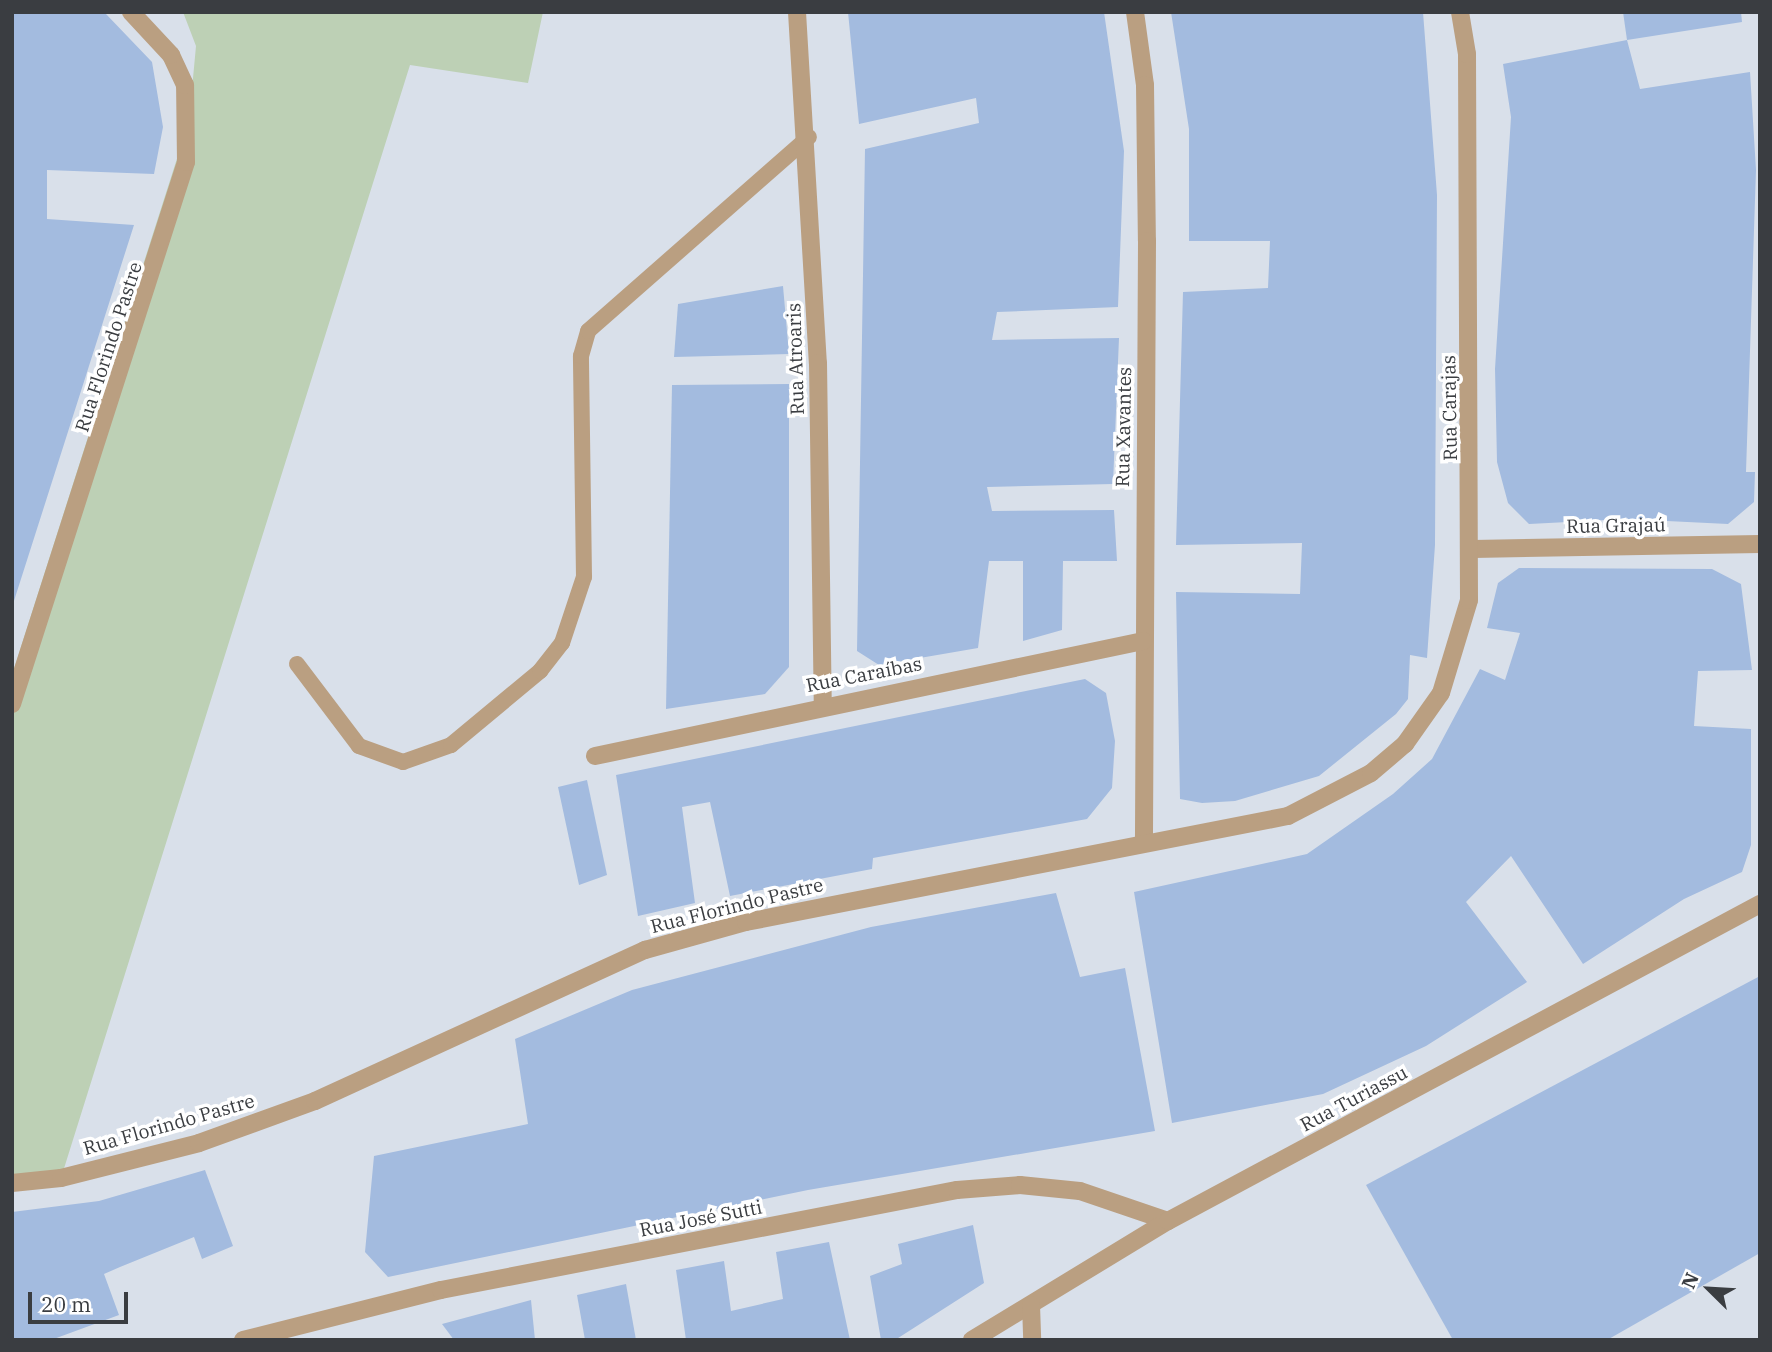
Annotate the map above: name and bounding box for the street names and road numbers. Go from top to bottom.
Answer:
street label: Rua Florindo Pastre [71,259,147,435]
street label: Rua Atroaris [783,303,809,415]
street label: Rua Carajas [1438,355,1462,461]
street label: Rua Xavantes [1112,367,1136,487]
street label: Rua Grajaú [1566,514,1666,538]
street label: Rua Caraíbas [804,653,924,697]
street label: Rua Florindo Pastre [648,874,826,938]
street label: Rua Turiassu [1297,1061,1411,1137]
street label: Rua Florindo Pastre [81,1090,257,1160]
street label: Rua José Sutti [638,1196,764,1242]

